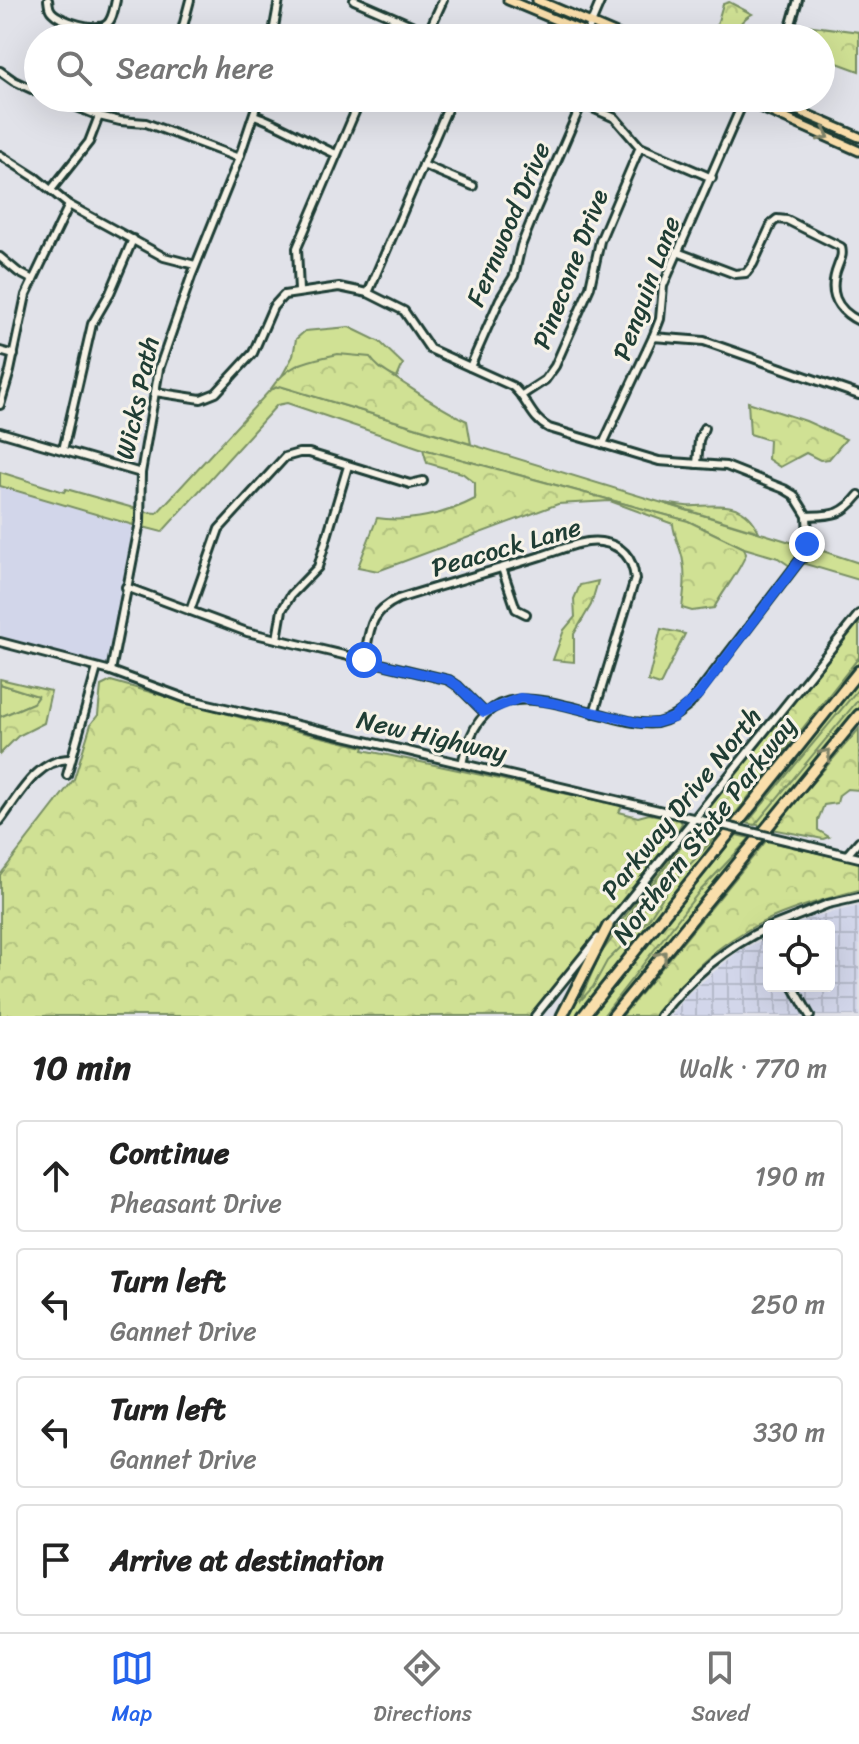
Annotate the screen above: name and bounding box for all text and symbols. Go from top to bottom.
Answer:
search box [24,24,835,112]
text: Search here [116,41,274,95]
icon: search [52,46,96,90]
one-way arrow [816,126,831,142]
street label: Fernwood Drive [453,134,563,314]
street label: Pinecone Drive [518,182,622,356]
street label: Penguin Lane [599,209,693,367]
street label: Wicks Path [102,332,172,464]
street label: Peacock Lane [426,504,586,590]
route end [789,526,825,562]
route start [346,642,382,678]
street label: New Highway [352,696,512,776]
street label: Parkway Drive North [588,696,774,910]
street label: Northern State Parkway [600,705,809,955]
one-way arrow [816,749,831,763]
map controls [763,920,835,992]
button: locate [763,920,835,992]
one-way arrow [652,951,667,965]
text: 10 min [32,1038,131,1098]
text: Walk · 770 m [679,1045,827,1091]
text: Continue [110,1126,229,1180]
text: 190 m [755,1153,825,1199]
icon: ahead [34,1154,78,1198]
text: Pheasant Drive [110,1180,282,1226]
text: Turn left [110,1254,226,1308]
text: 250 m [751,1281,825,1327]
icon: left [34,1282,78,1326]
text: Gannet Drive [110,1308,257,1354]
text: Turn left [110,1382,226,1436]
text: 330 m [753,1409,825,1455]
icon: left [34,1410,78,1454]
text: Gannet Drive [110,1436,257,1482]
text: Arrive at destination [110,1533,384,1587]
icon: arrive [34,1538,78,1582]
tab: Map [110,1646,154,1733]
tab: Directions [373,1646,472,1733]
tab: Saved [691,1646,749,1733]

